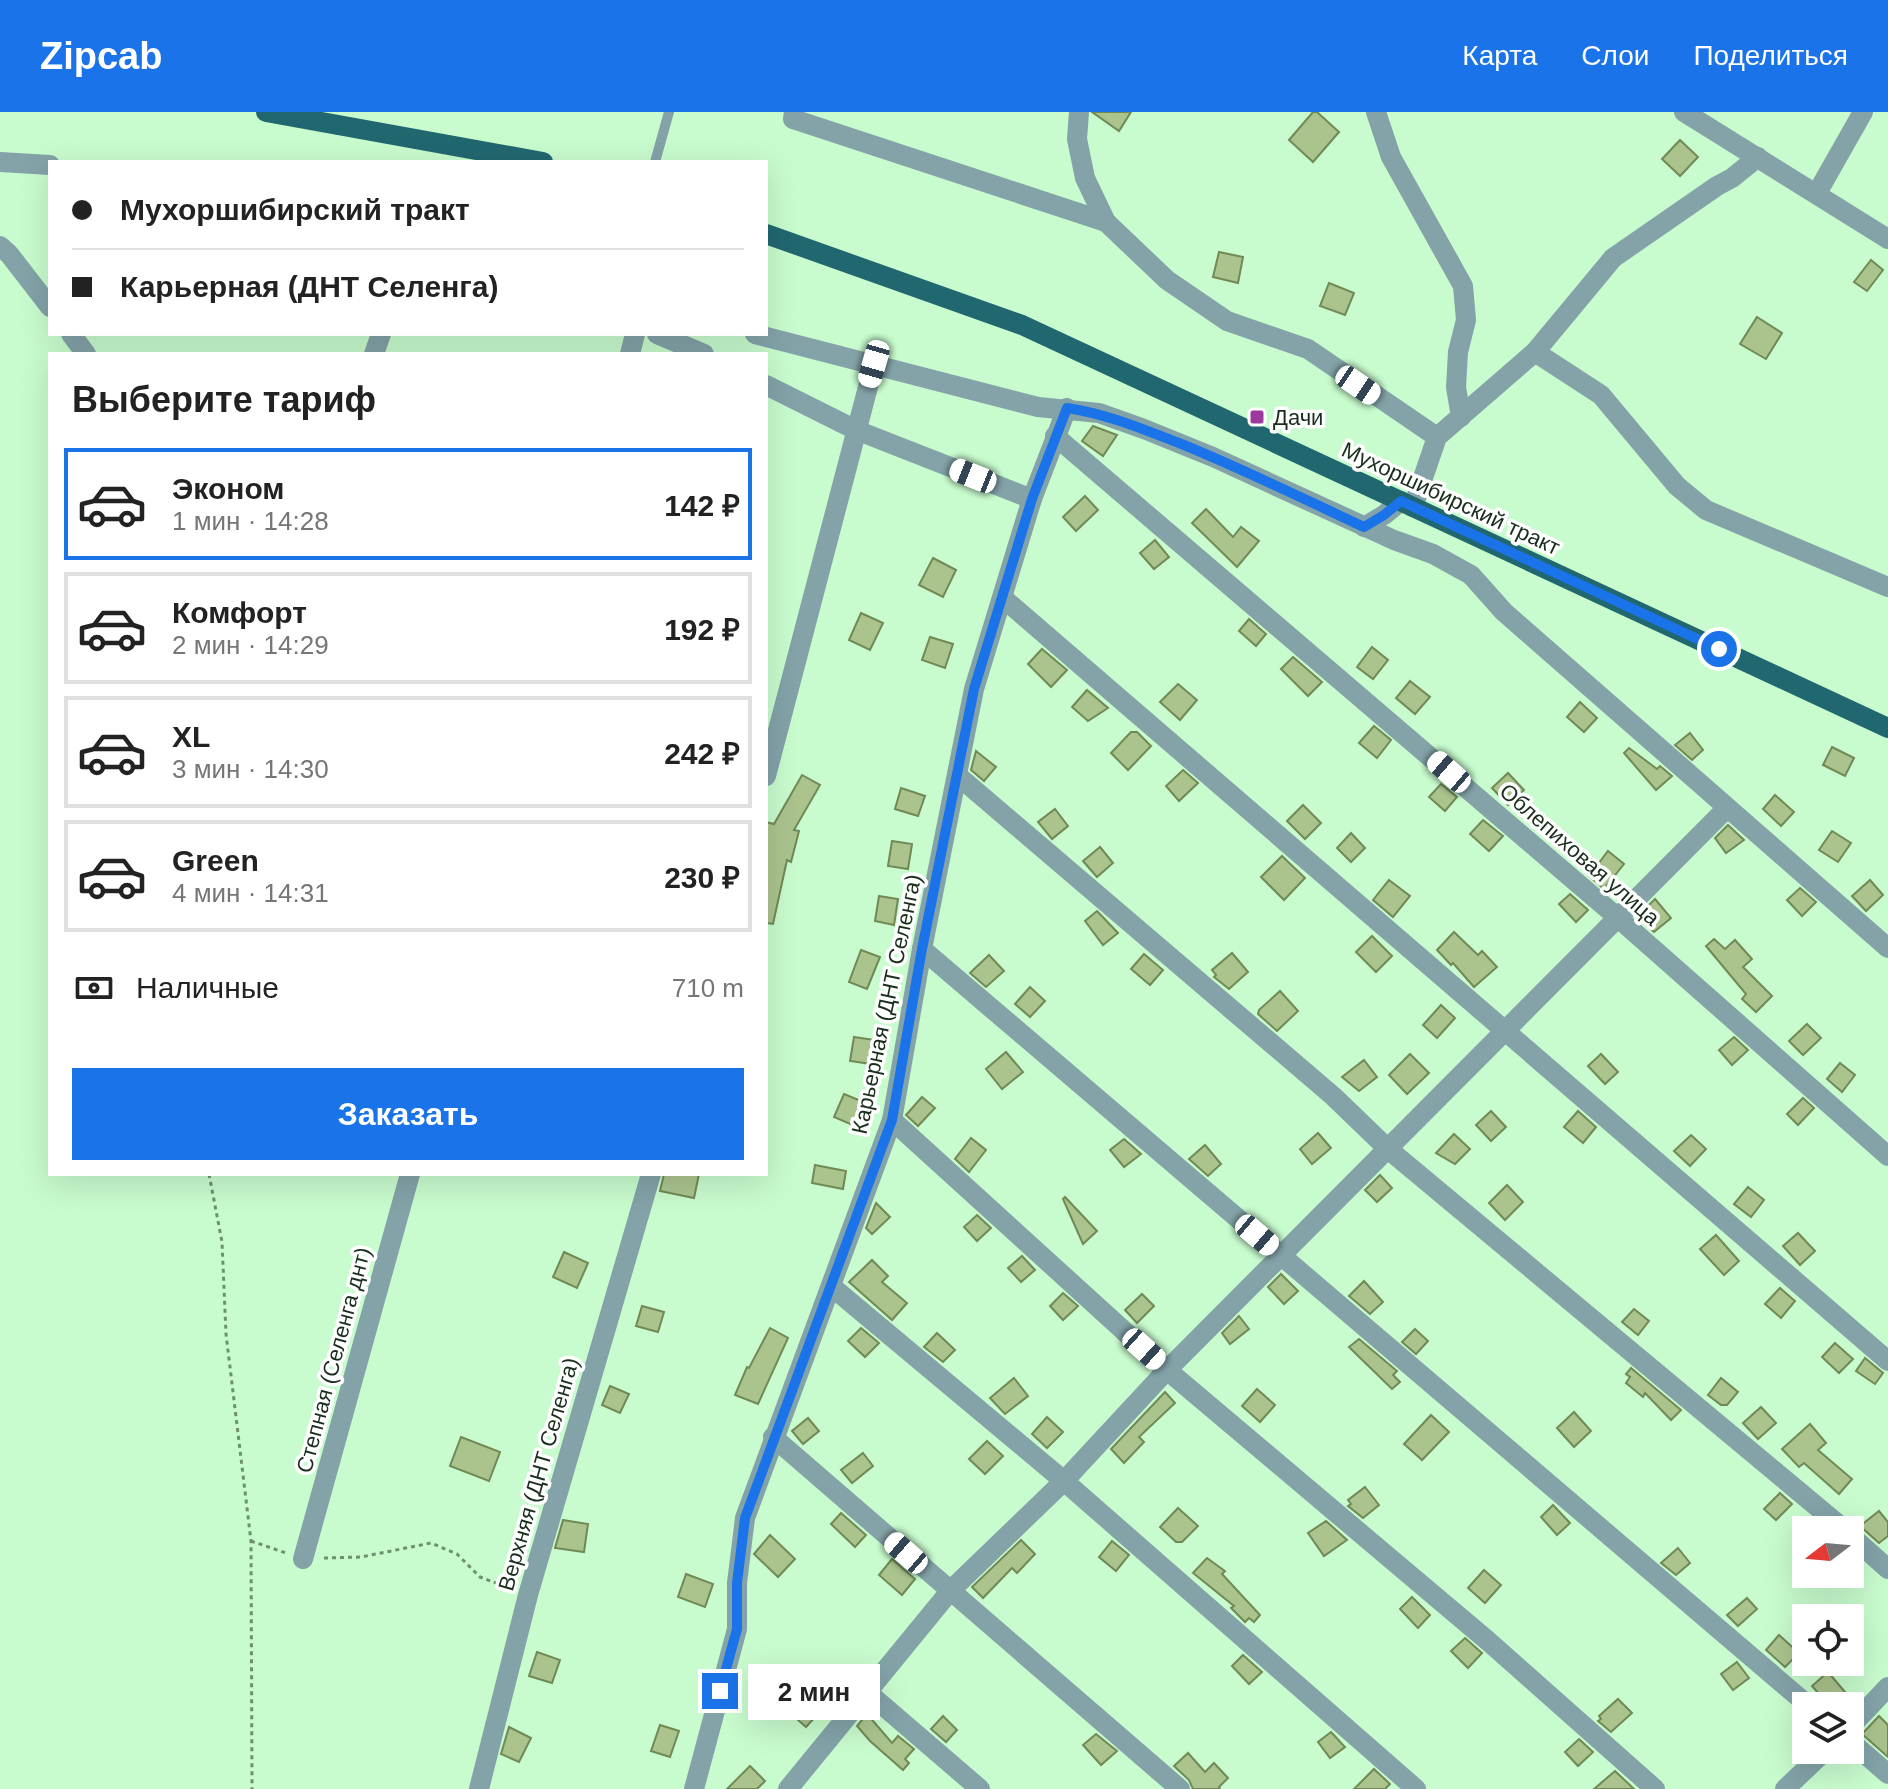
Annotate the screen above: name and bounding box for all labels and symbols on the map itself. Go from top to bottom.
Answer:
car [856,338,892,390]
car [1331,362,1385,408]
place label: Дачи [1273,405,1323,430]
marker: Дачи [1248,408,1266,426]
street label: Мухоршибирский тракт [1338,437,1564,560]
car [946,456,1000,496]
route start [1701,631,1737,667]
car [1423,747,1475,797]
street label: Облепиховая улица [1495,778,1665,931]
street label: Карьерная (ДНТ Селенга) [847,872,926,1136]
car [1231,1210,1283,1260]
street label: Степная (Селенга днт) [291,1245,376,1476]
car [1118,1324,1170,1374]
street label: Верхняя (ДНТ Селенга) [493,1355,584,1594]
north arrow [1792,1516,1864,1588]
car [880,1528,932,1578]
callout: 2 мин [748,1663,880,1719]
route end [702,1673,738,1709]

